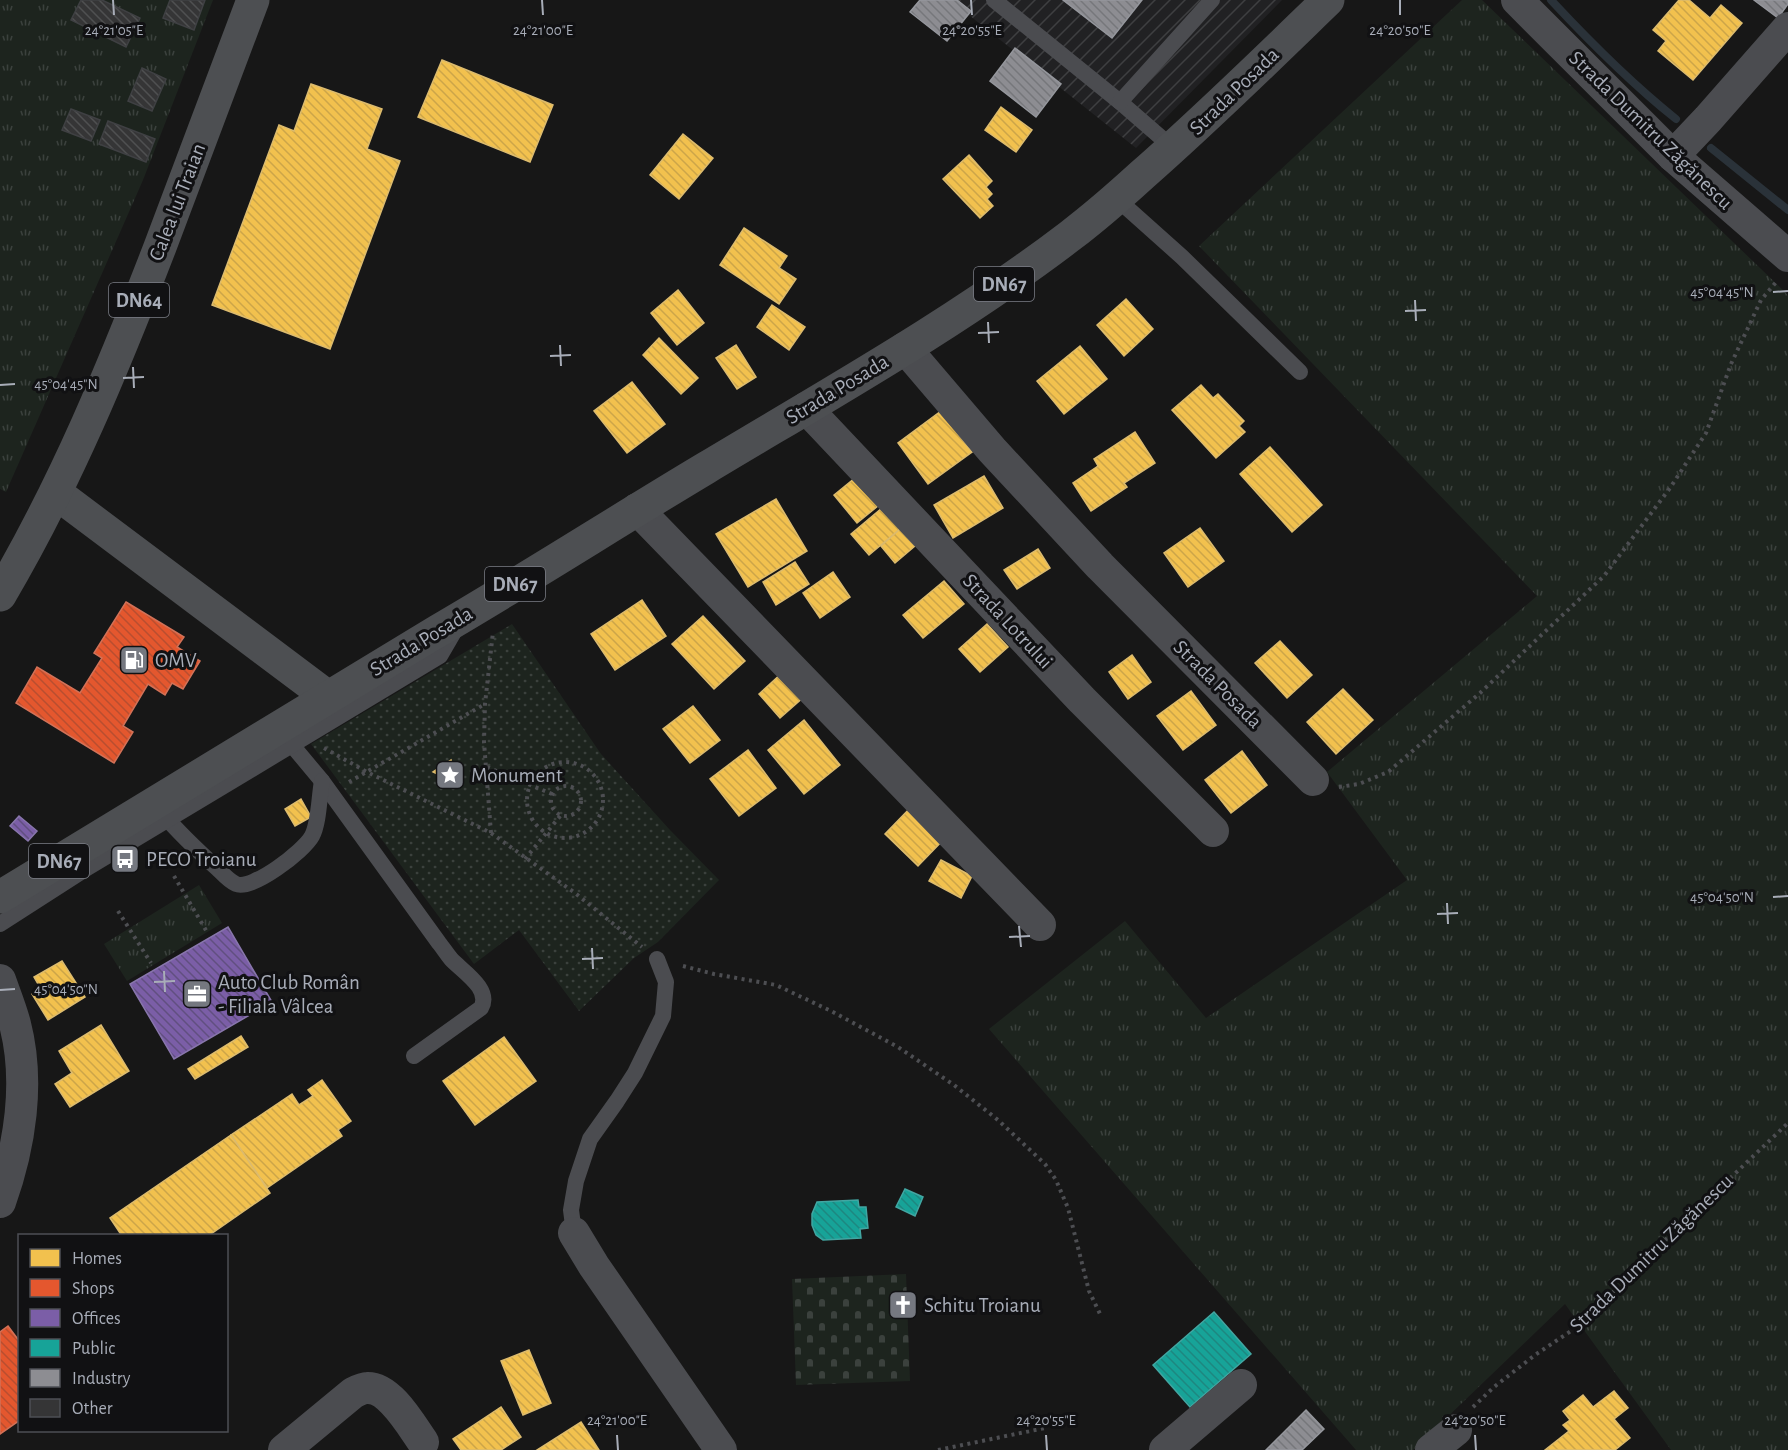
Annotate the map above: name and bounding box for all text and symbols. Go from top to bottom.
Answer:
text: 24°21'05"E [85,23,143,38]
text: 24°21'00"E [513,23,573,38]
text: 24°20'55"E [942,23,1002,38]
text: 24°20'50"E [1369,23,1431,38]
street label: Strada Posada [1186,44,1283,139]
street label: Strada Dumitru Zăgănescu [1565,47,1736,214]
street label: Calea lui Traian [145,141,209,264]
road number: DN67 [974,267,1034,301]
road number: DN64 [109,283,169,317]
text: 45°04'45"N [1690,285,1754,300]
street label: Strada Posada [782,351,892,428]
text: 45°04'45"N [34,377,98,392]
road number: DN67 [485,567,545,601]
street label: Strada Lotrului [959,570,1057,673]
street label: Strada Posada [366,603,476,680]
street label: Strada Posada [1169,636,1266,733]
fuel station icon: OMV [118,644,150,676]
place label: OMV [155,650,197,671]
place icon: Monument [434,759,466,791]
place label: Monument [471,765,563,786]
bus stop icon: PECO Troianu [109,843,141,875]
road number: DN67 [29,844,89,878]
place label: PECO Troianu [146,849,257,870]
text: 45°04'50"N [1690,890,1754,905]
place label: Auto Club Român - Filiala Vâlcea [218,972,360,1017]
office icon: Auto Club Român - Filiala Vâlcea [181,978,213,1010]
text: 45°04'50"N [34,982,98,997]
street label: Strada Dumitru Zăgănescu [1566,1170,1737,1337]
legend [18,1234,228,1432]
text: Homes [72,1250,122,1268]
text: Shops [72,1280,114,1298]
church icon: Schitu Troianu [887,1289,919,1321]
place label: Schitu Troianu [924,1295,1041,1316]
text: Offices [72,1310,121,1328]
text: Public [72,1340,115,1358]
text: Industry [72,1370,131,1388]
text: Other [72,1400,113,1418]
text: 24°21'00"E [587,1413,647,1428]
text: 24°20'55"E [1016,1413,1076,1428]
text: 24°20'50"E [1444,1413,1506,1428]

